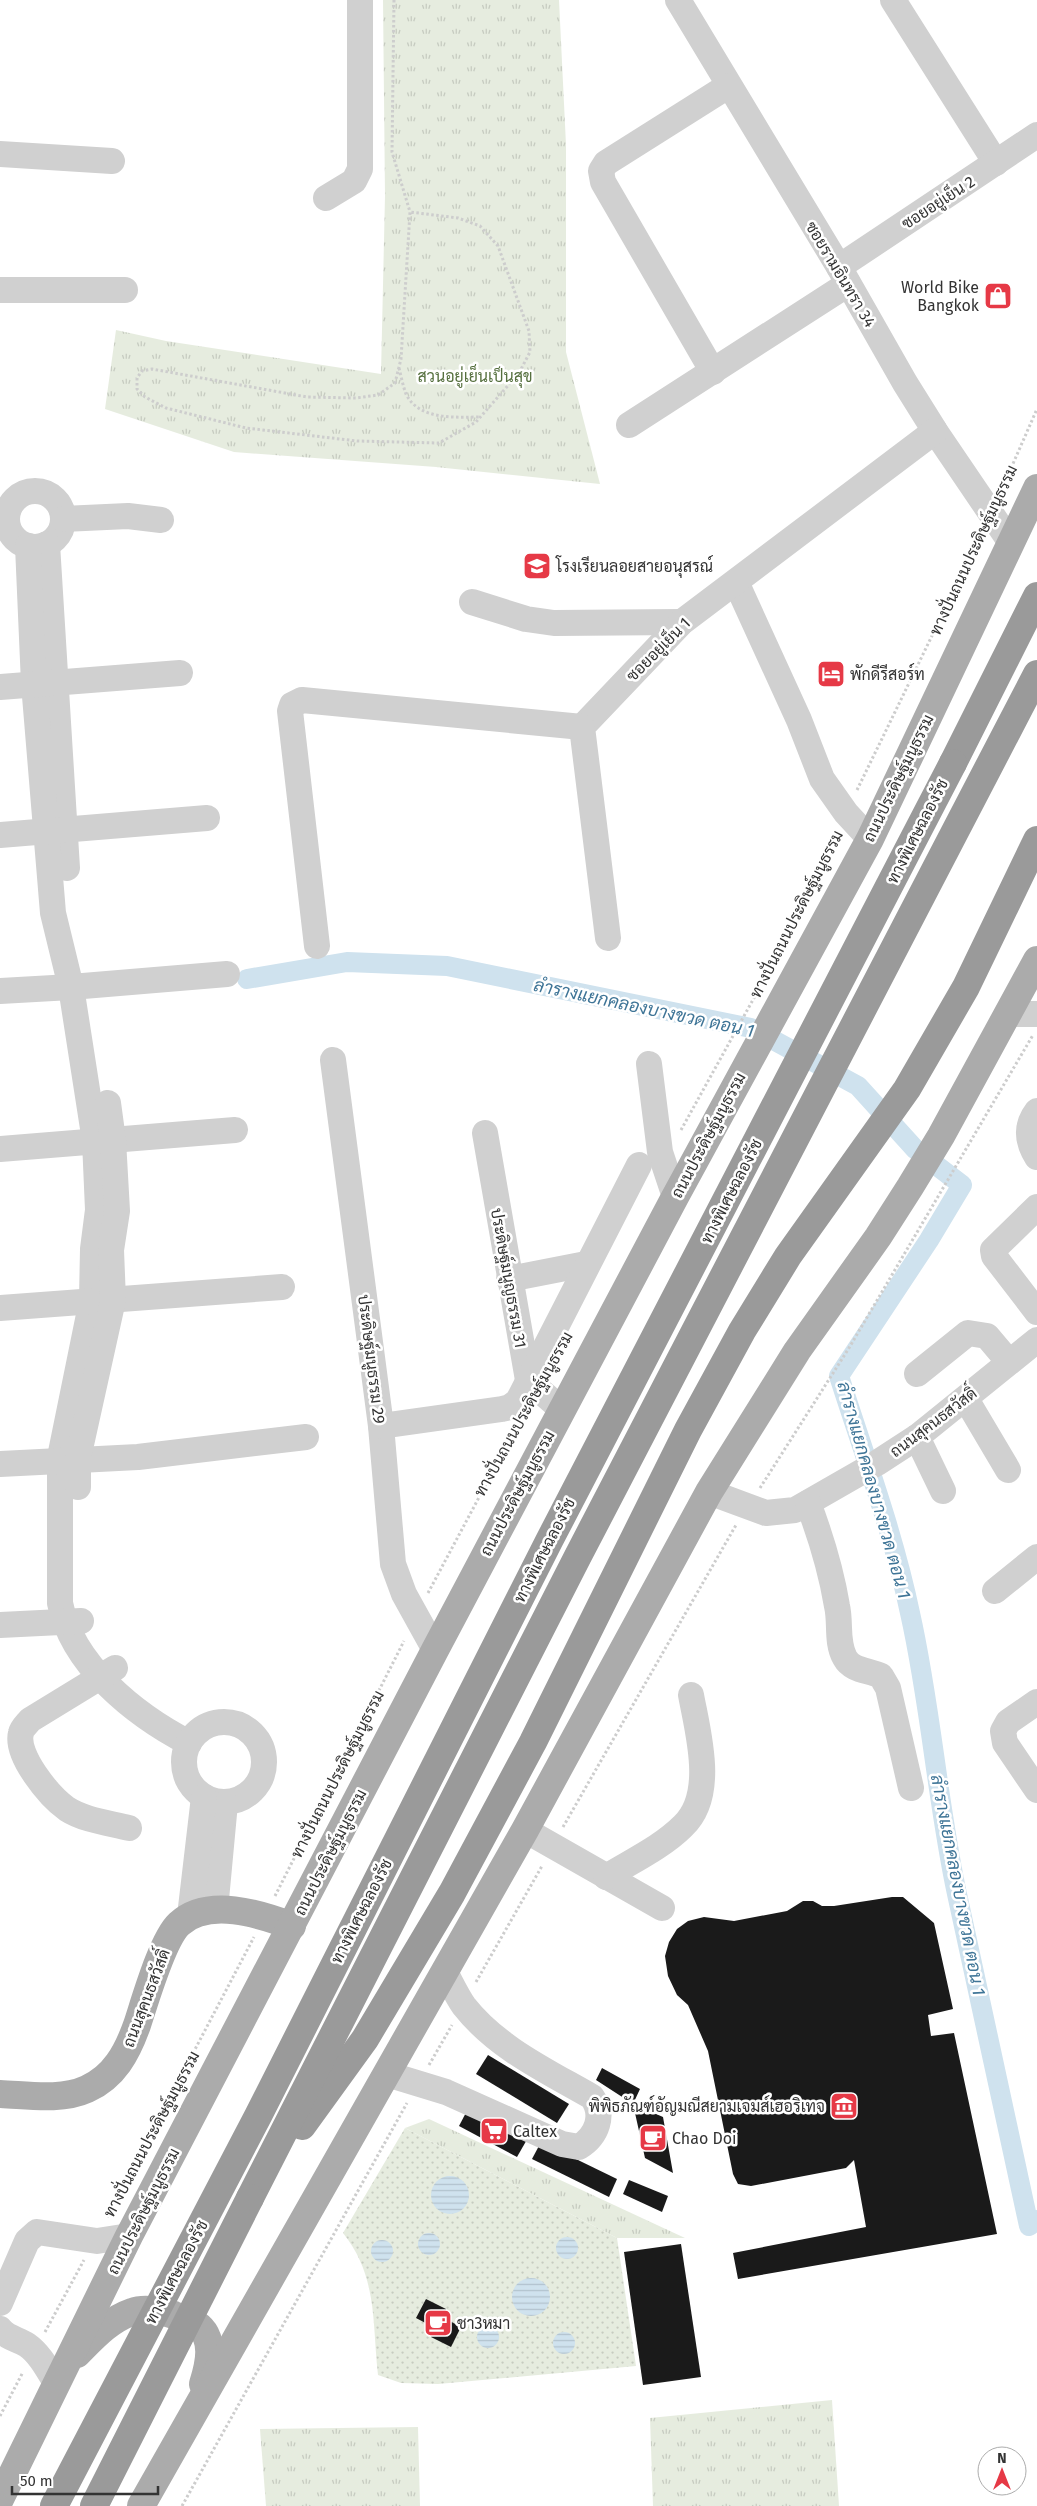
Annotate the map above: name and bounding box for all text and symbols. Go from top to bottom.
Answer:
street label: ซอยอยู่เย็น 2 [896,168,980,235]
street label: ซอยรามอินทรา 34 [802,218,880,331]
place label: World Bike Bangkok [901,278,980,315]
shop icon: World Bike Bangkok [983,281,1013,311]
park label: สวนอยู่เย็นเป็นสุข [418,363,532,388]
street label: ทางปั่นถนนประดิษฐ์มนูธรรม [922,460,1023,639]
school or university icon: โรงเรียนลอยสายอนุสรณ์ [522,551,552,581]
place label: โรงเรียนลอยสายอนุสรณ์ [555,554,713,578]
street label: ซอยอยู่เย็น 1 [620,611,696,687]
hotel icon: พักดีรีสอร์ท [816,659,846,689]
place label: พักดีรีสอร์ท [850,662,925,684]
street label: ถนนประดิษฐ์มนูธรรม [857,710,939,846]
street label: ทางพิเศษฉลองรัช [882,775,952,887]
street label: ทางปั่นถนนประดิษฐ์มนูธรรม [742,825,849,1002]
water label: ลำรางแยกคลองบางขวด ตอน 1 [532,974,756,1042]
street label: ถนนประดิษฐ์มนูธรรม [665,1068,751,1202]
street label: ทางพิเศษฉลองรัช [696,1135,766,1247]
street label: ประดิษฐ์มนูญธรรม 31 [485,1206,533,1350]
street label: ประดิษฐ์มนูธรรม 29 [352,1293,392,1425]
street label: ทางปั่นถนนประดิษฐ์มนูธรรม [470,1328,576,1500]
water label: ลำรางแยกคลองบางขวด ตอน 1 [832,1379,916,1601]
street label: ถนนสุคนธสวัสดิ์ [883,1379,982,1463]
street label: ถนนประดิษฐ์มนูธรรม [476,1427,558,1559]
street label: ทางพิเศษฉลองรัช [509,1494,579,1606]
street label: ทางปั่นถนนประดิษฐ์มนูธรรม [286,1687,388,1861]
water label: ลำรางแยกคลองบางขวด ตอน 1 [926,1772,990,1998]
street label: ถนนประดิษฐ์มนูธรรม [290,1786,370,1918]
street label: ทางพิเศษฉลองรัช [326,1855,396,1967]
street label: ถนนสุคนธสวัสดิ์ [114,1944,176,2051]
street label: ทางปั่นถนนประดิษฐ์มนูธรรม [99,2048,203,2220]
museum icon: พิพิธภัณฑ์อัญมณีสยามเจมส์เฮอริเทจ [829,2091,859,2121]
place label: พิพิธภัณฑ์อัญมณีสยามเจมส์เฮอริเทจ [589,2094,825,2116]
supermarket icon: Caltex [479,2116,509,2146]
place label: Caltex [513,2122,557,2141]
cafe icon: Chao Doi [638,2123,668,2153]
place label: Chao Doi [672,2129,737,2148]
street label: ถนนประดิษฐ์มนูธรรม [103,2145,183,2277]
street label: ทางพิเศษฉลองรัช [140,2217,212,2327]
cafe icon: ชา3หมา [423,2308,453,2338]
place label: ชา3หมา [457,2314,510,2333]
north arrow [977,2446,1027,2496]
text: N [997,2450,1007,2467]
scale bar [12,2464,159,2496]
text: 50 m [20,2472,53,2490]

